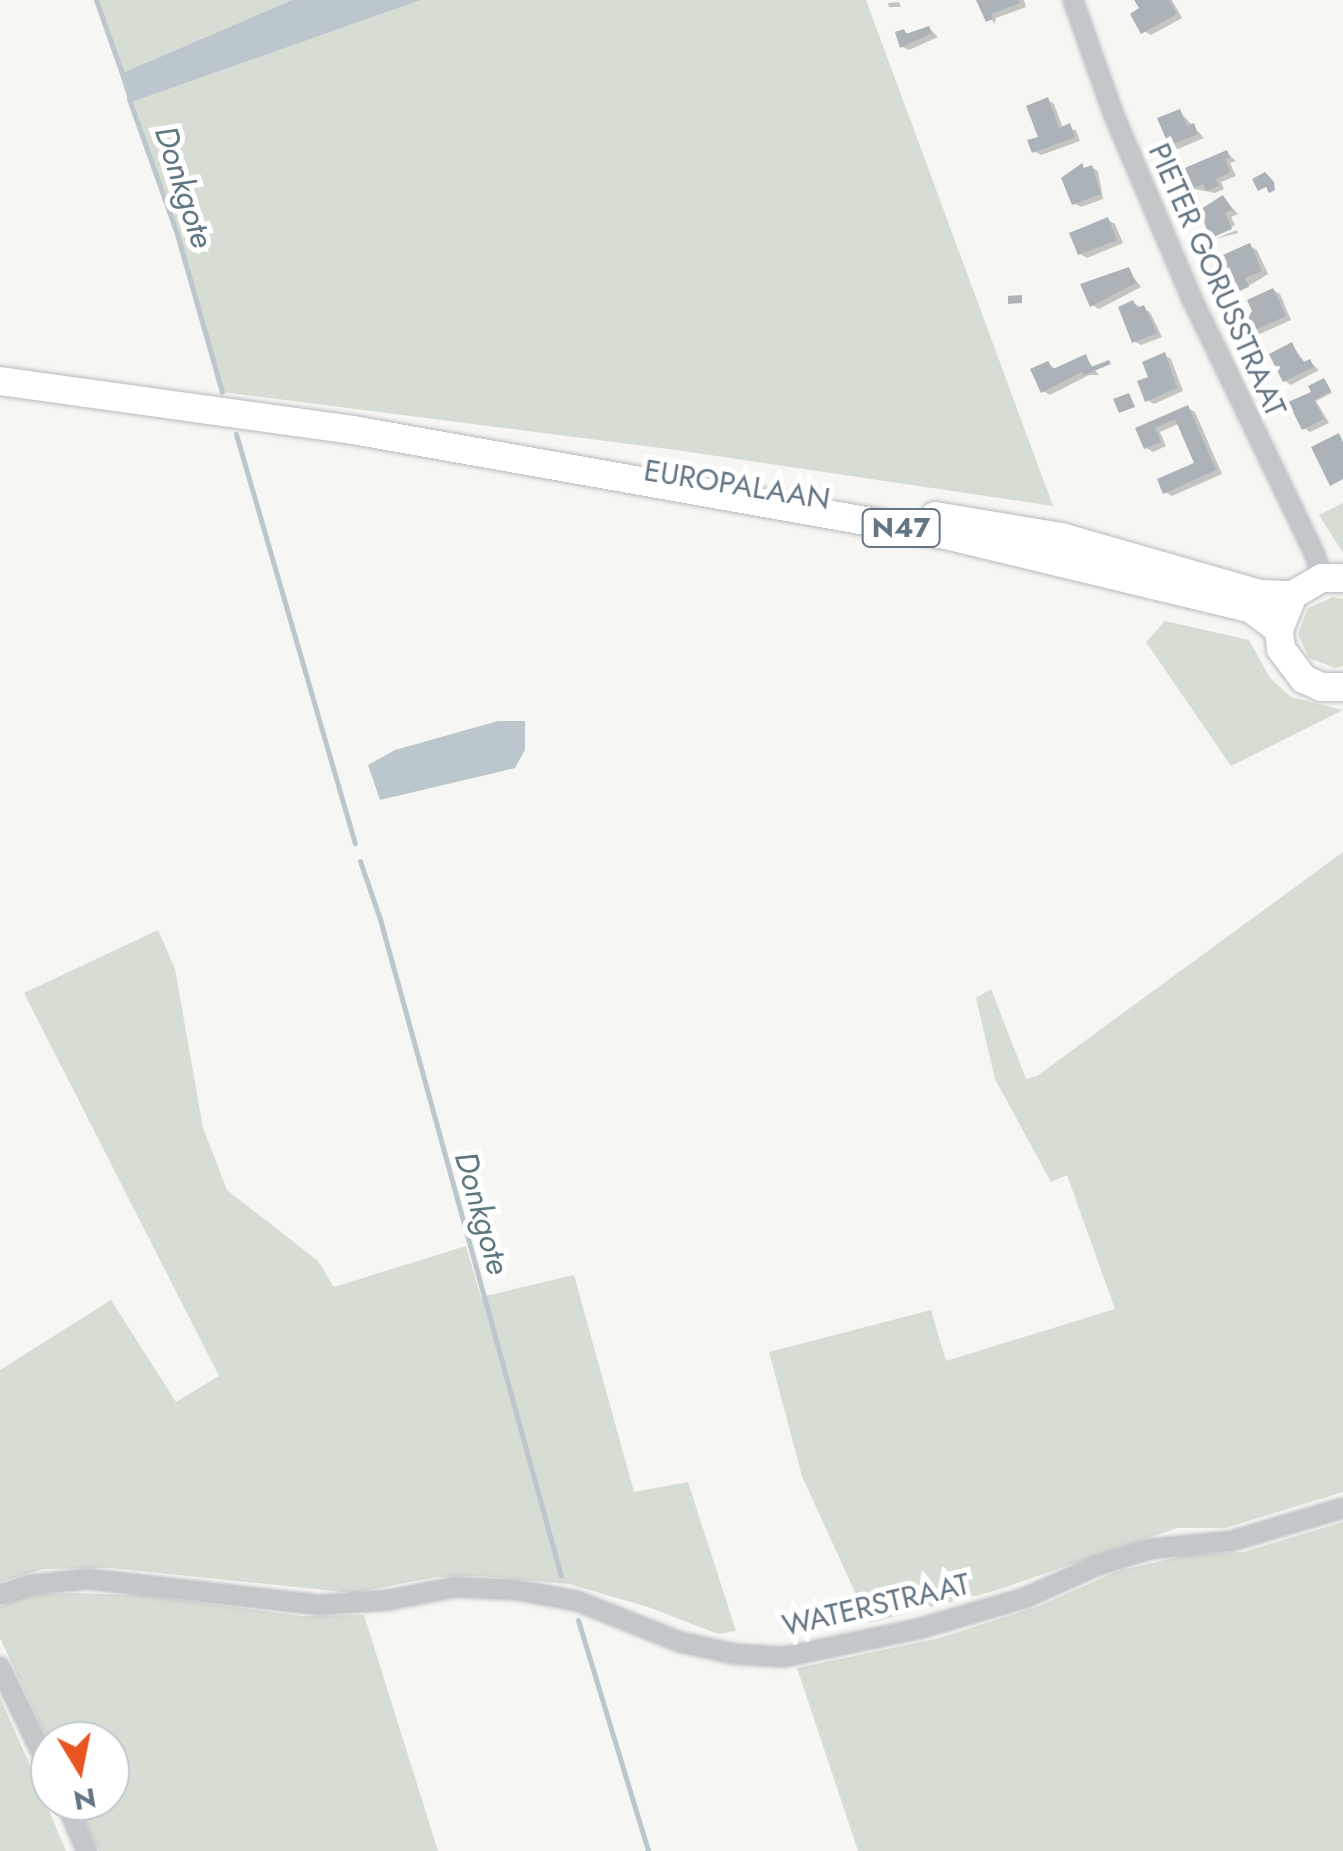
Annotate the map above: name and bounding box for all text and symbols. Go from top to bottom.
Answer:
water label: Donkgote [146,121,222,253]
street label: PIETER GORUSSTRAAT [1141,138,1293,422]
street label: EUROPALAAN [641,453,833,517]
road number: N47 [861,505,941,551]
water label: Donkgote [446,1147,518,1279]
street label: WATERSTRAAT [779,1566,973,1644]
north arrow [30,1721,130,1821]
text: N [70,1777,99,1821]

